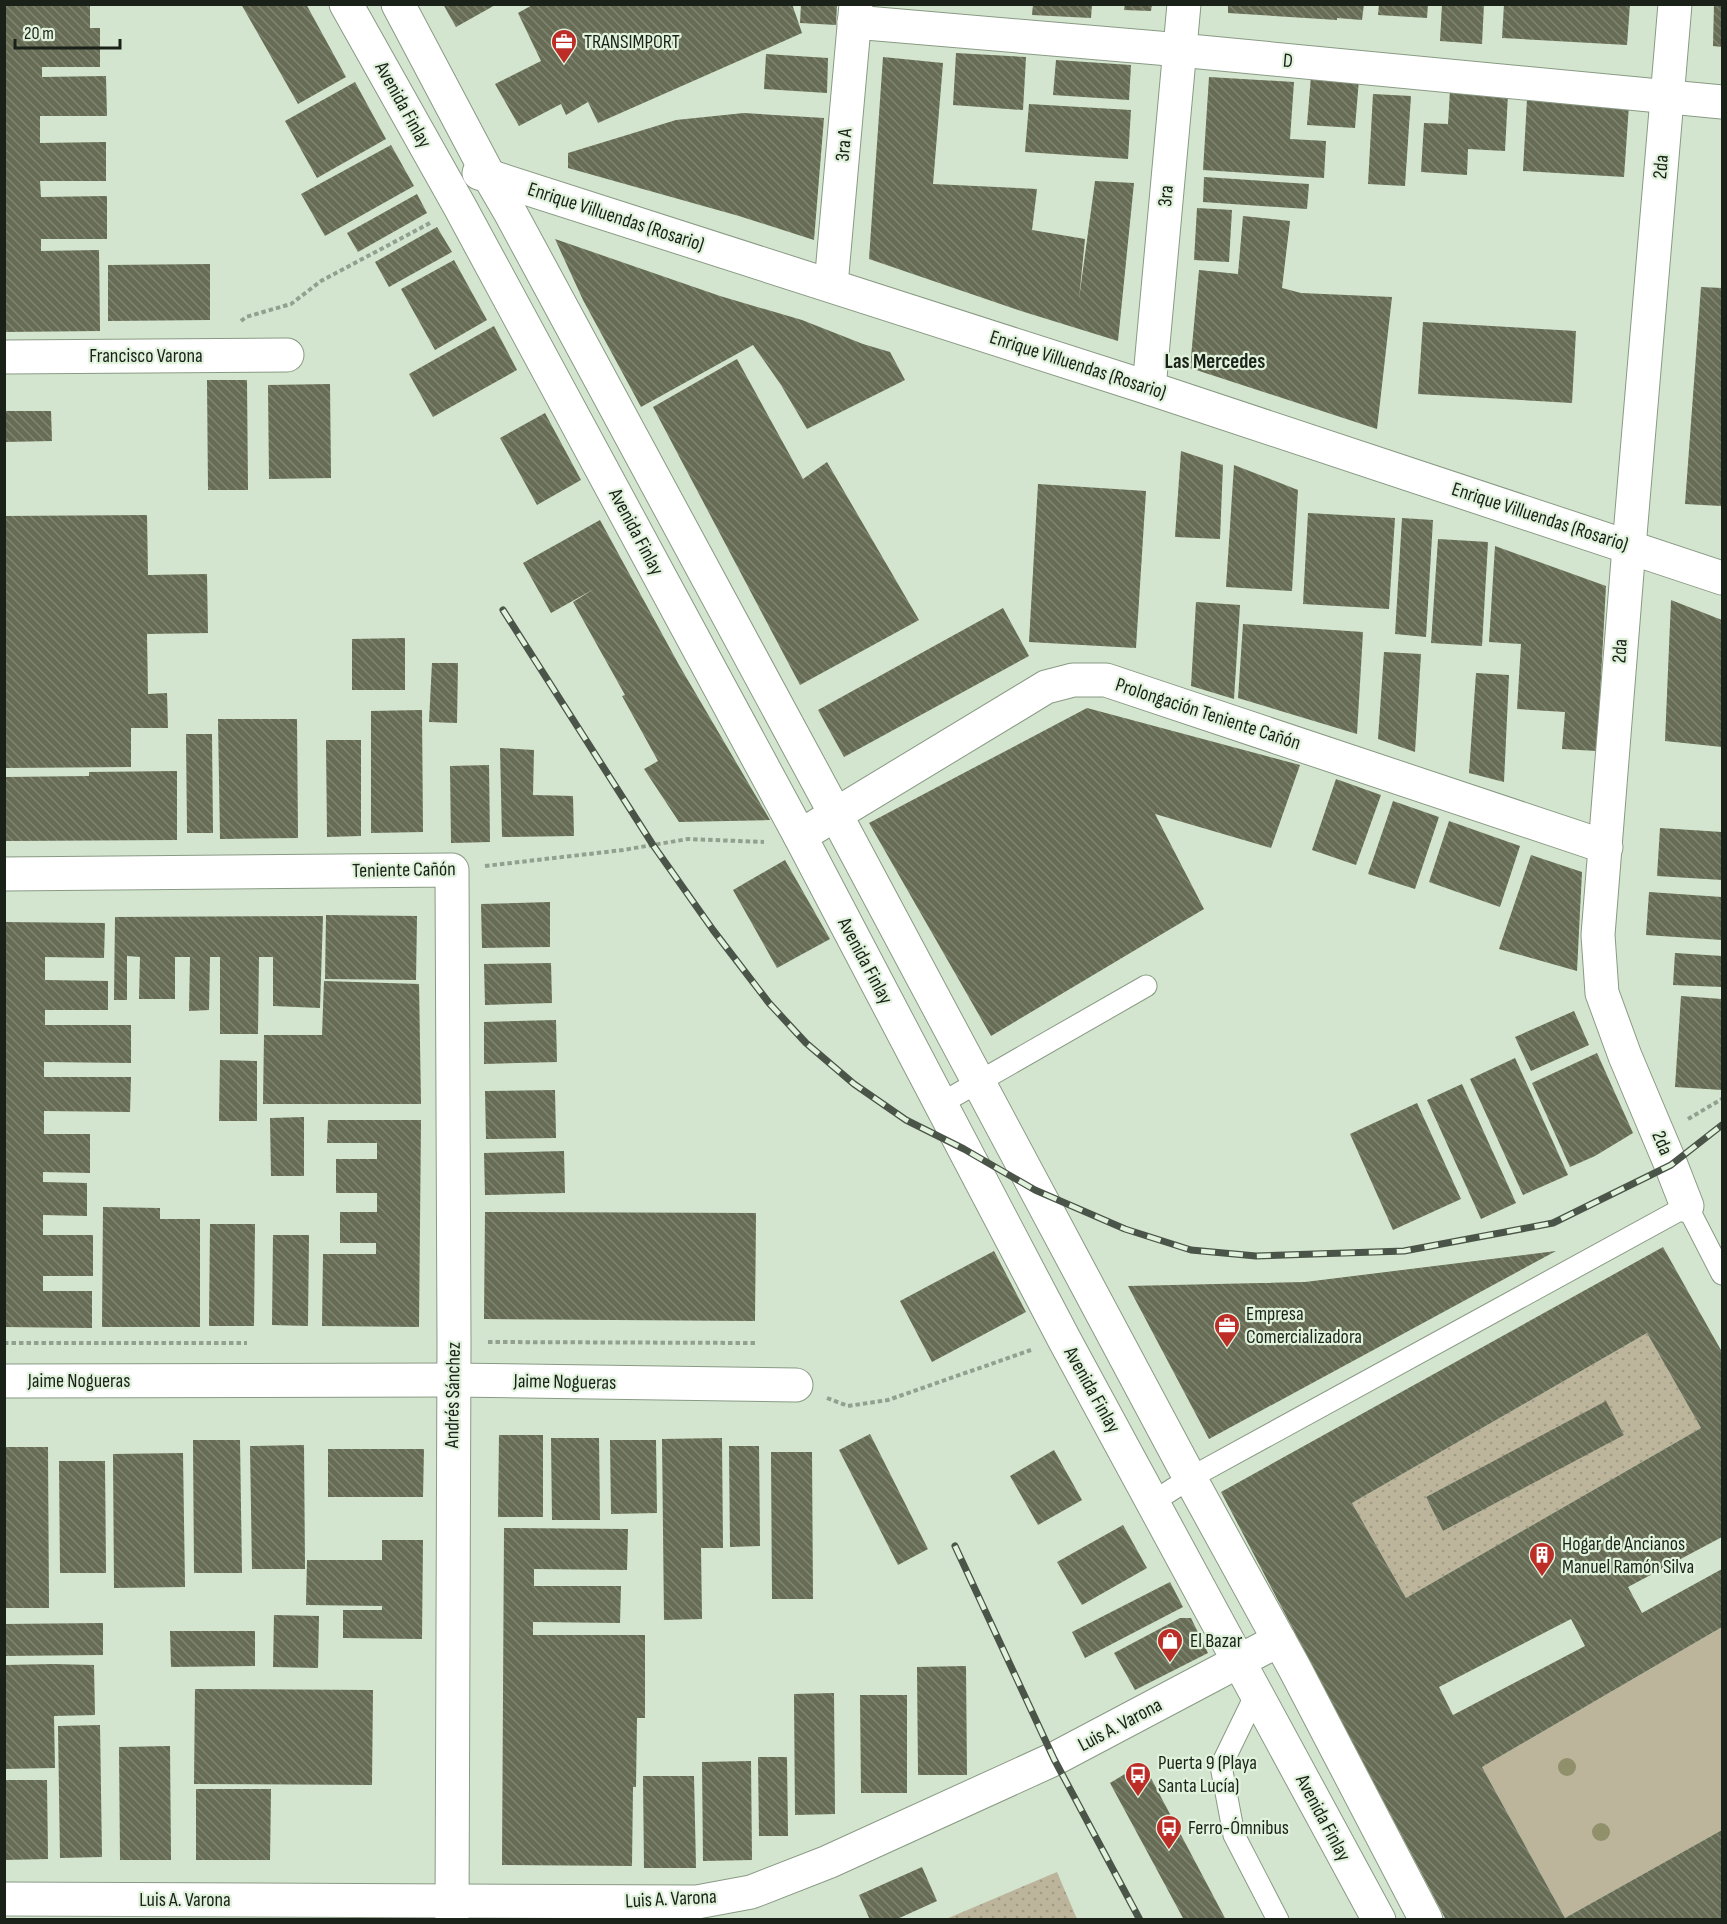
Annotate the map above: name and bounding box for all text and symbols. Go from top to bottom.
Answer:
scale bar [15,12,120,50]
text: 20 m [24,23,54,44]
office icon: TRANSIMPORT [549,27,579,65]
place label: TRANSIMPORT [584,30,680,54]
street label: D [1282,49,1294,73]
street label: Avenida Finlay [369,57,437,152]
street label: 3ra A [831,127,857,163]
street label: 2da [1648,154,1674,180]
street label: Enrique Villuendas (Rosario) [525,177,707,257]
street label: 3ra [1153,184,1179,208]
street label: Enrique Villuendas (Rosario) [987,325,1169,405]
street label: Francisco Varona [89,344,203,368]
district label: Las Mercedes [1165,349,1265,374]
street label: Enrique Villuendas (Rosario) [1449,477,1631,557]
street label: Avenida Finlay [603,484,669,580]
street label: 2da [1607,638,1633,664]
street label: Prolongación Teniente Cañón [1112,673,1304,755]
street label: Teniente Cañón [352,857,456,883]
street label: Avenida Finlay [832,913,898,1009]
street label: 2da [1646,1127,1678,1159]
place label: Empresa Comercializadora [1246,1302,1362,1349]
office icon: Empresa Comercializadora [1212,1311,1242,1349]
street label: Andrés Sánchez [440,1342,466,1449]
street label: Avenida Finlay [1058,1342,1126,1437]
street label: Jaime Nogueras [27,1369,130,1393]
street label: Jaime Nogueras [512,1369,617,1395]
place label: Hogar de Ancianos Manuel Ramón Silva [1562,1532,1694,1579]
building icon: Hogar de Ancianos Manuel Ramón Silva [1527,1540,1557,1578]
shop icon: El Bazar [1155,1626,1185,1664]
place label: El Bazar [1190,1629,1243,1653]
street label: Luis A. Varona [1074,1693,1166,1757]
place label: Puerta 9 (Playa Santa Lucía) [1158,1751,1257,1798]
bus stop icon: Puerta 9 (Playa Santa Lucía) [1123,1760,1153,1798]
street label: Avenida Finlay [1290,1770,1356,1866]
bus stop icon: Ferro-Ómnibus [1154,1813,1184,1851]
place label: Ferro-Ómnibus [1188,1816,1289,1840]
street label: Luis A. Varona [625,1885,717,1913]
street label: Luis A. Varona [139,1888,231,1912]

